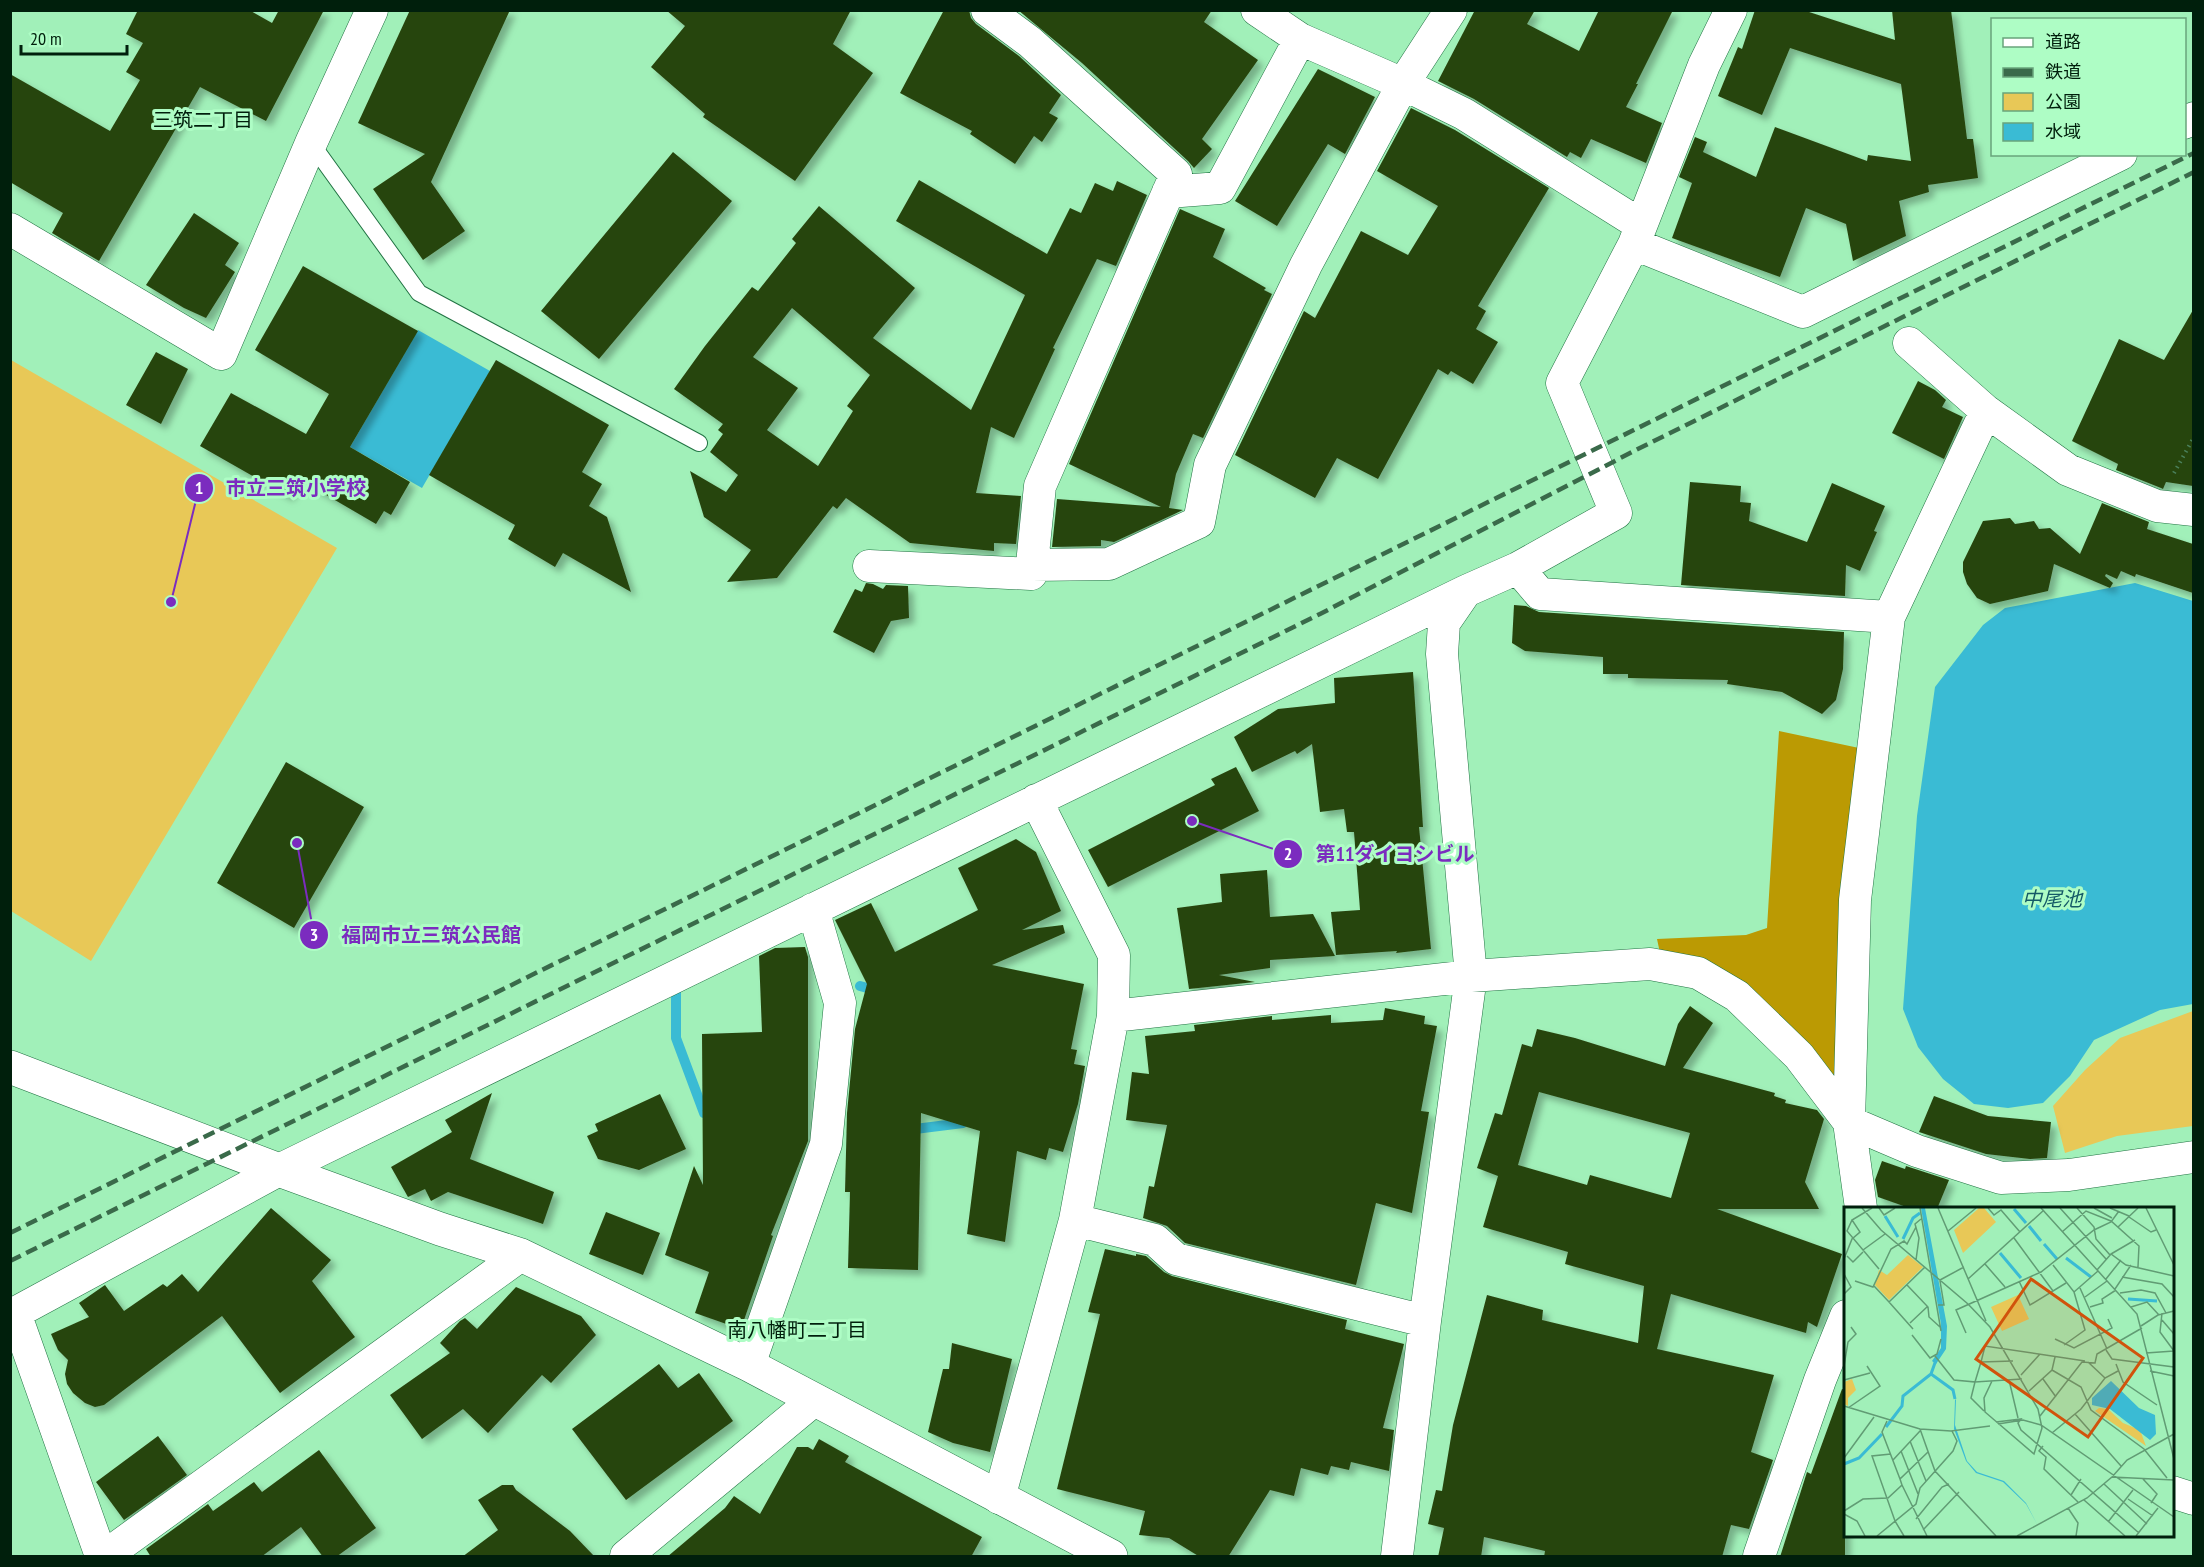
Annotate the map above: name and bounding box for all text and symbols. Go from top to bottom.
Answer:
scale bar [21,18,128,56]
legend [1991,18,2186,156]
text: 20 m [30,27,62,50]
text: 道路 [2045,30,2081,53]
text: 鉄道 [2045,60,2081,83]
text: 公園 [2045,90,2081,113]
district label: 三筑二丁目 [153,107,253,133]
text: 水域 [2045,120,2081,143]
callout: 市立三筑小学校 [184,469,378,507]
text: 市立三筑小学校 [226,475,366,501]
text: 1 [195,476,203,499]
callout: 第11ダイヨシビル [1273,835,1486,873]
text: 第11ダイヨシビル [1315,841,1475,867]
text: 2 [1284,842,1292,865]
water label: 中尾池 [2022,886,2084,912]
callout: 福岡市立三筑公民館 [299,916,533,954]
text: 福岡市立三筑公民館 [341,922,521,948]
text: 3 [310,923,318,946]
inset map [1844,1207,2174,1537]
district label: 南八幡町二丁目 [727,1317,867,1343]

